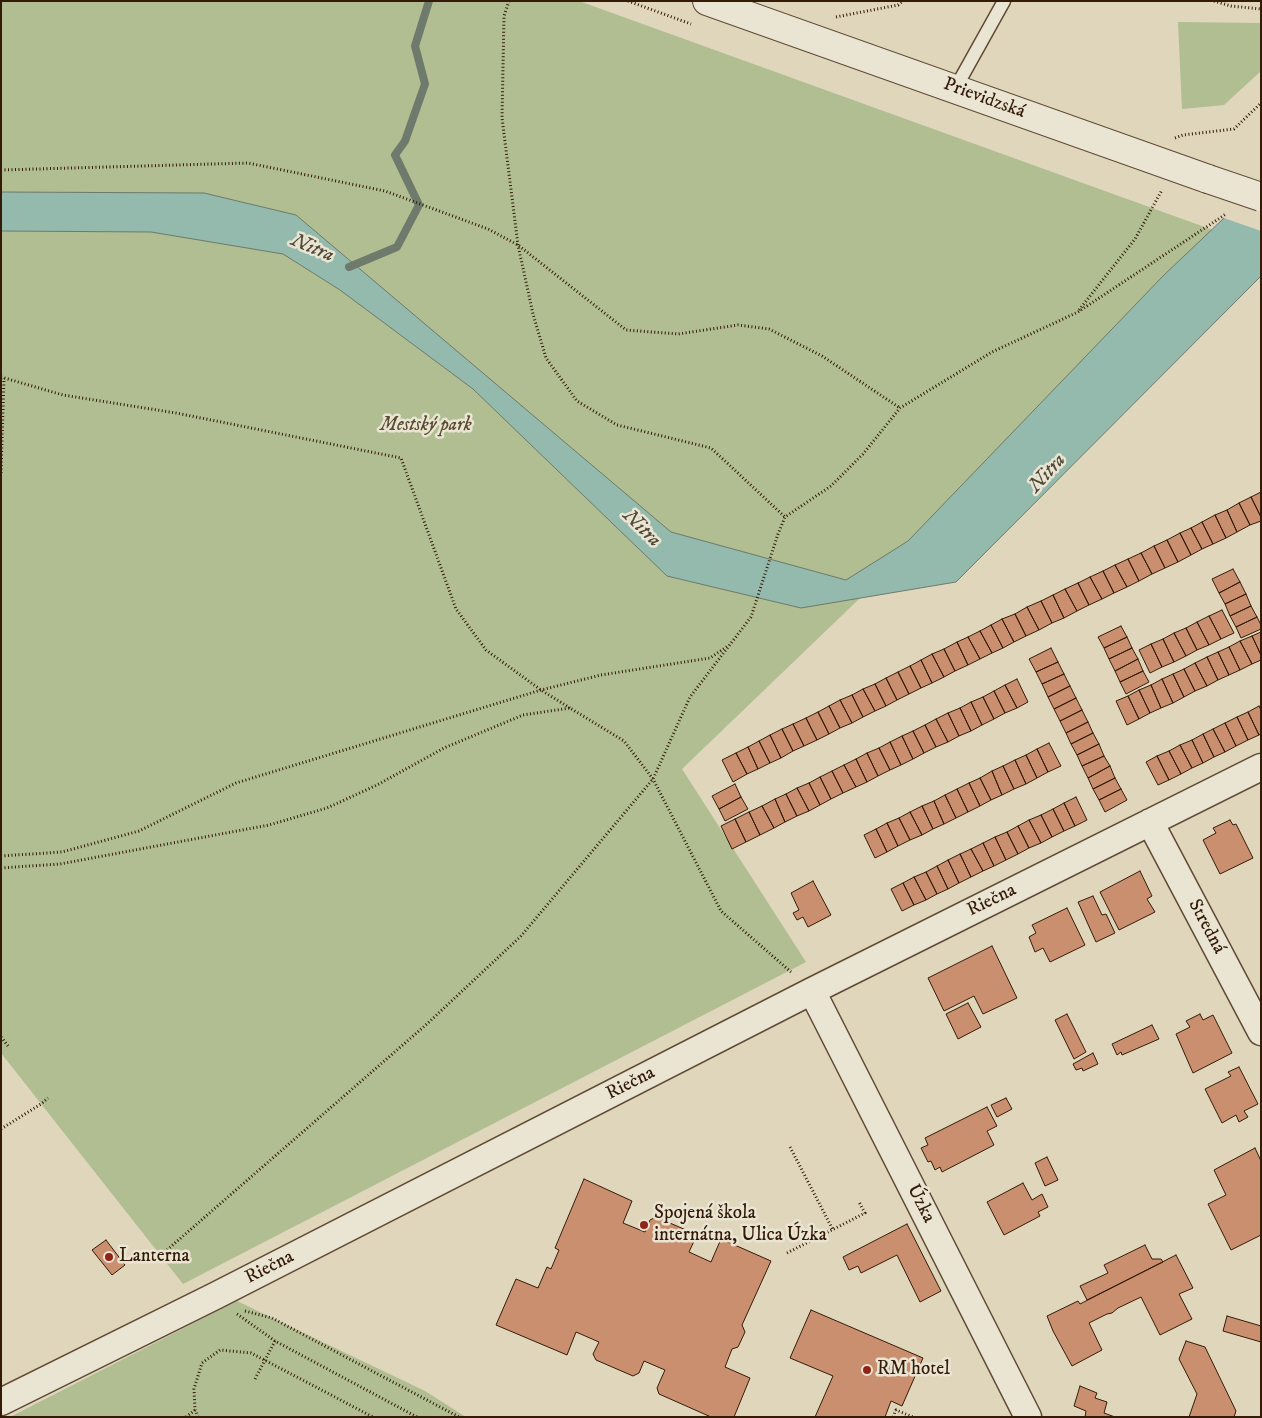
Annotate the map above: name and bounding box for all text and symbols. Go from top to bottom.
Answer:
street label: Prievidzská [940,74,1028,124]
water label: Nitra [287,229,337,269]
park label: Mestský park [380,415,472,437]
water label: Nitra [1024,450,1072,498]
water label: Nitra [617,505,665,553]
street label: Riečna [964,879,1020,923]
street label: Stredná [1182,896,1230,958]
street label: Riečna [603,1062,659,1106]
street label: Úzka [901,1181,939,1227]
place label: Spojená škola internátna, Ulica Úzka [654,1203,827,1247]
marker: Spojená škola internátna, Ulica Úzka [638,1219,650,1231]
place label: Lanterna [119,1246,190,1268]
street label: Riečna [242,1246,298,1290]
marker: Lanterna [103,1251,115,1263]
place label: RM hotel [877,1359,950,1381]
marker: RM hotel [861,1364,873,1376]

